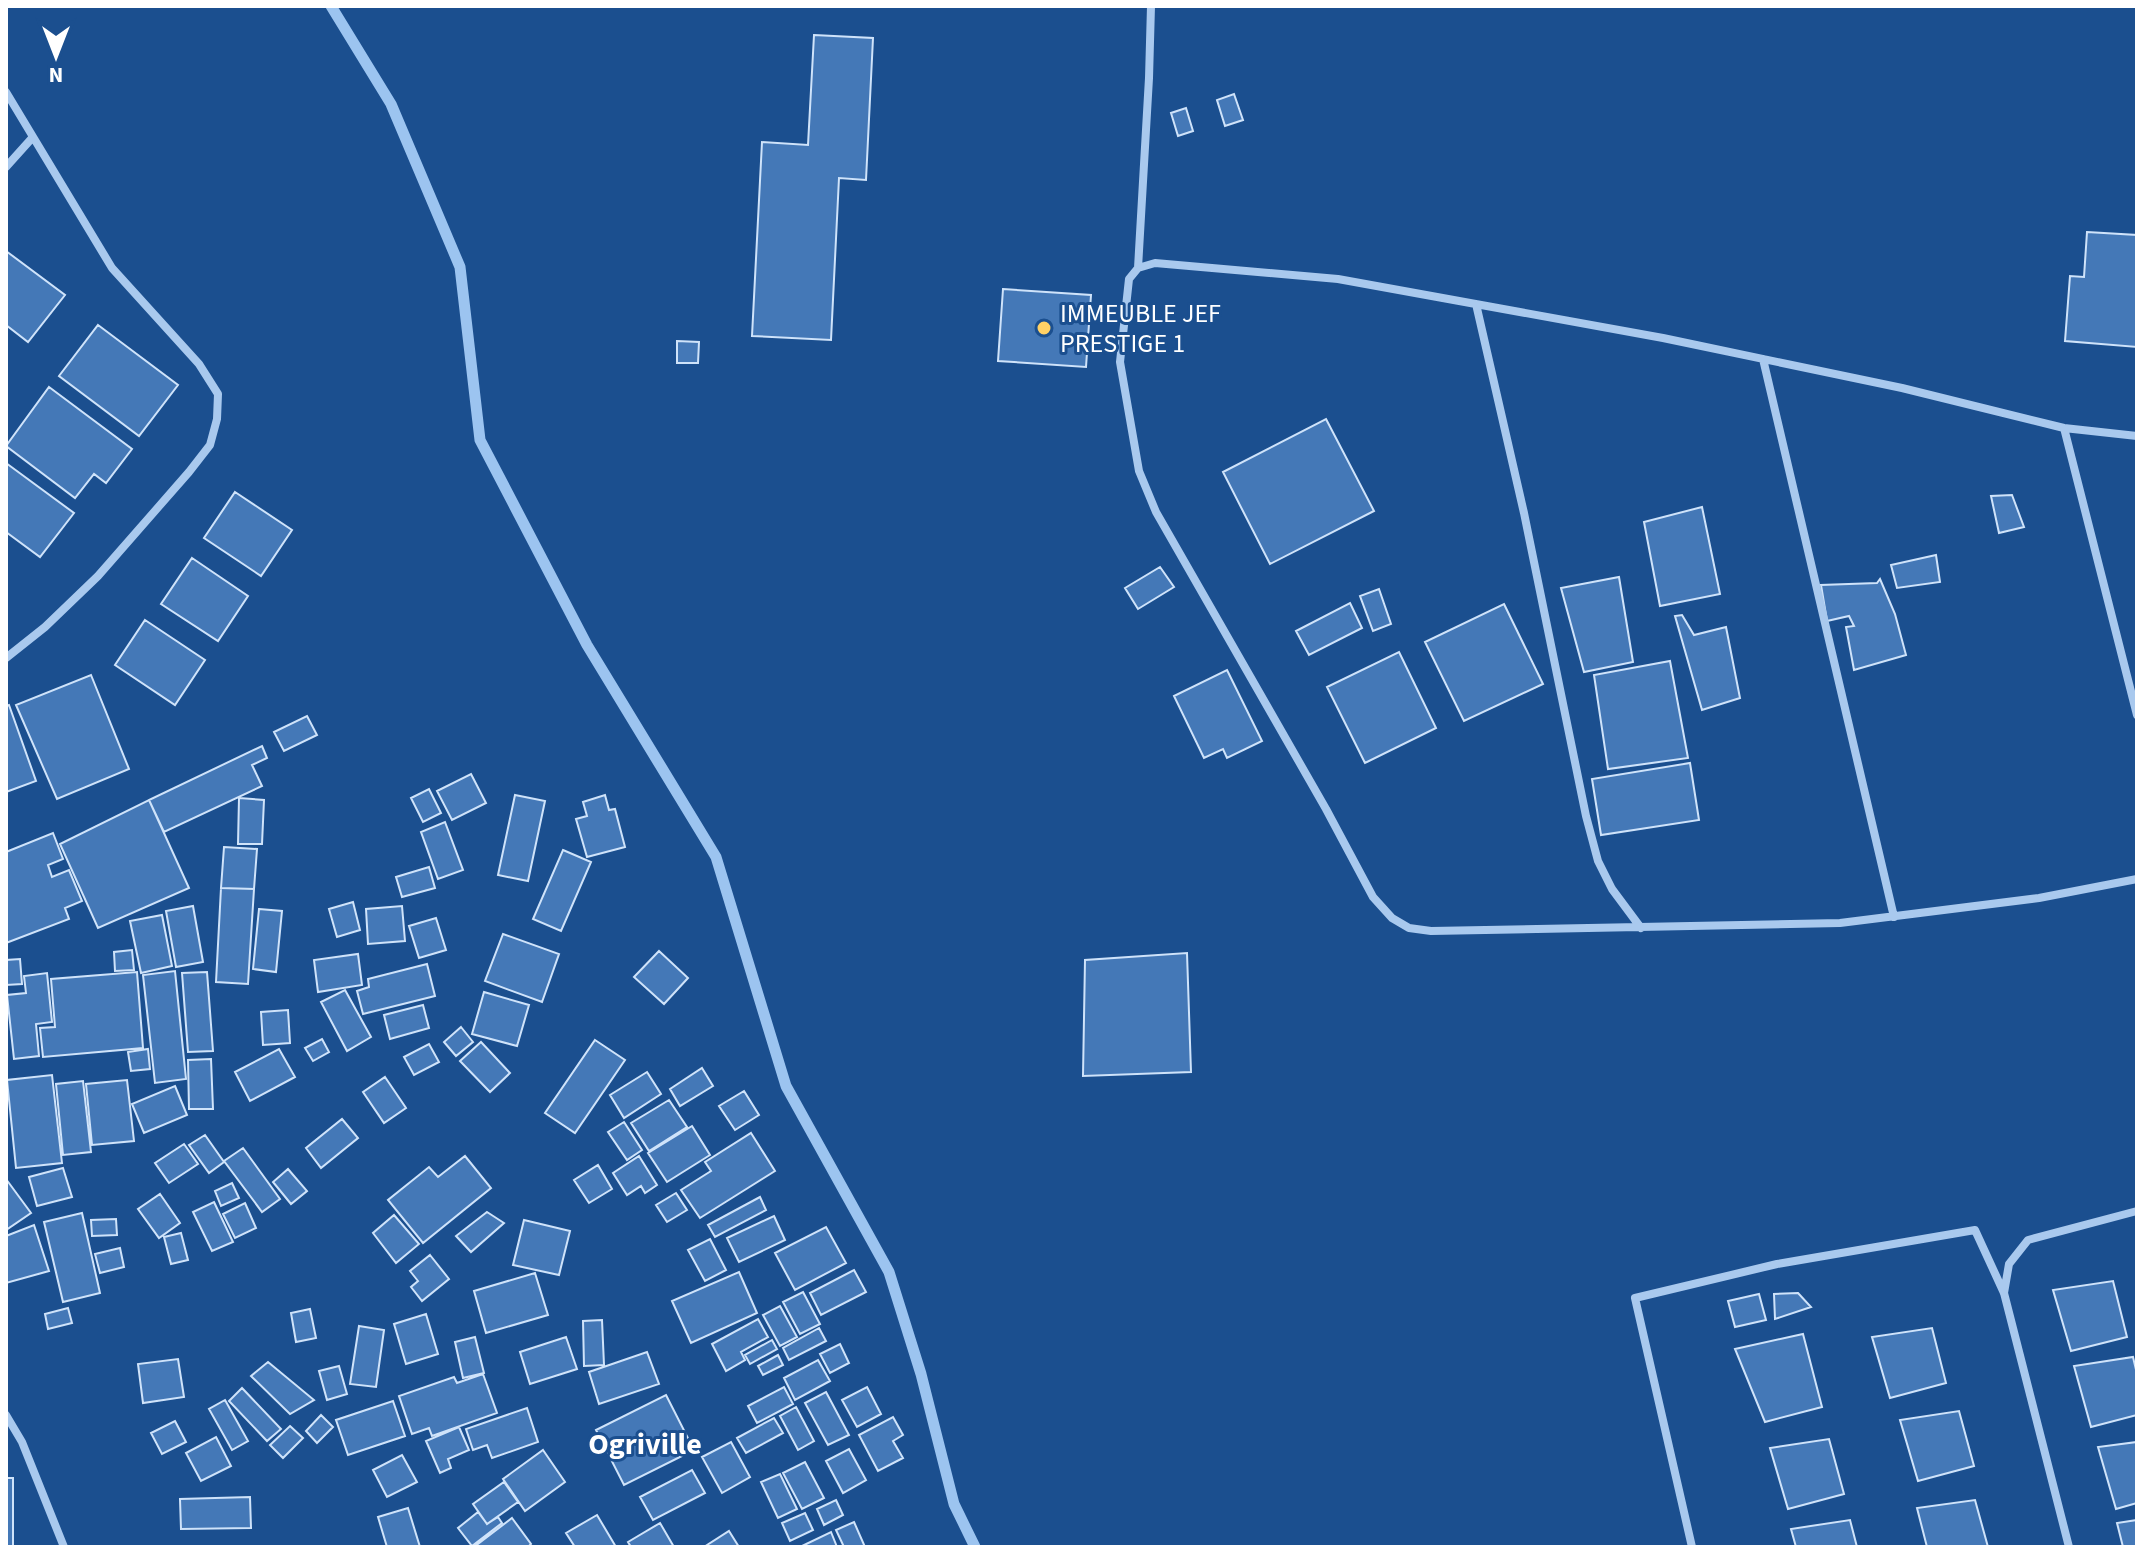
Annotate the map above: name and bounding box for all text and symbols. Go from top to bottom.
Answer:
north arrow [16,16,96,96]
text: N [49,59,63,91]
place label: IMMEUBLE JEF PRESTIGE 1 [1060,295,1221,362]
marker: IMMEUBLE JEF PRESTIGE 1 [1035,319,1053,337]
district label: Ogriville [588,1423,702,1466]

